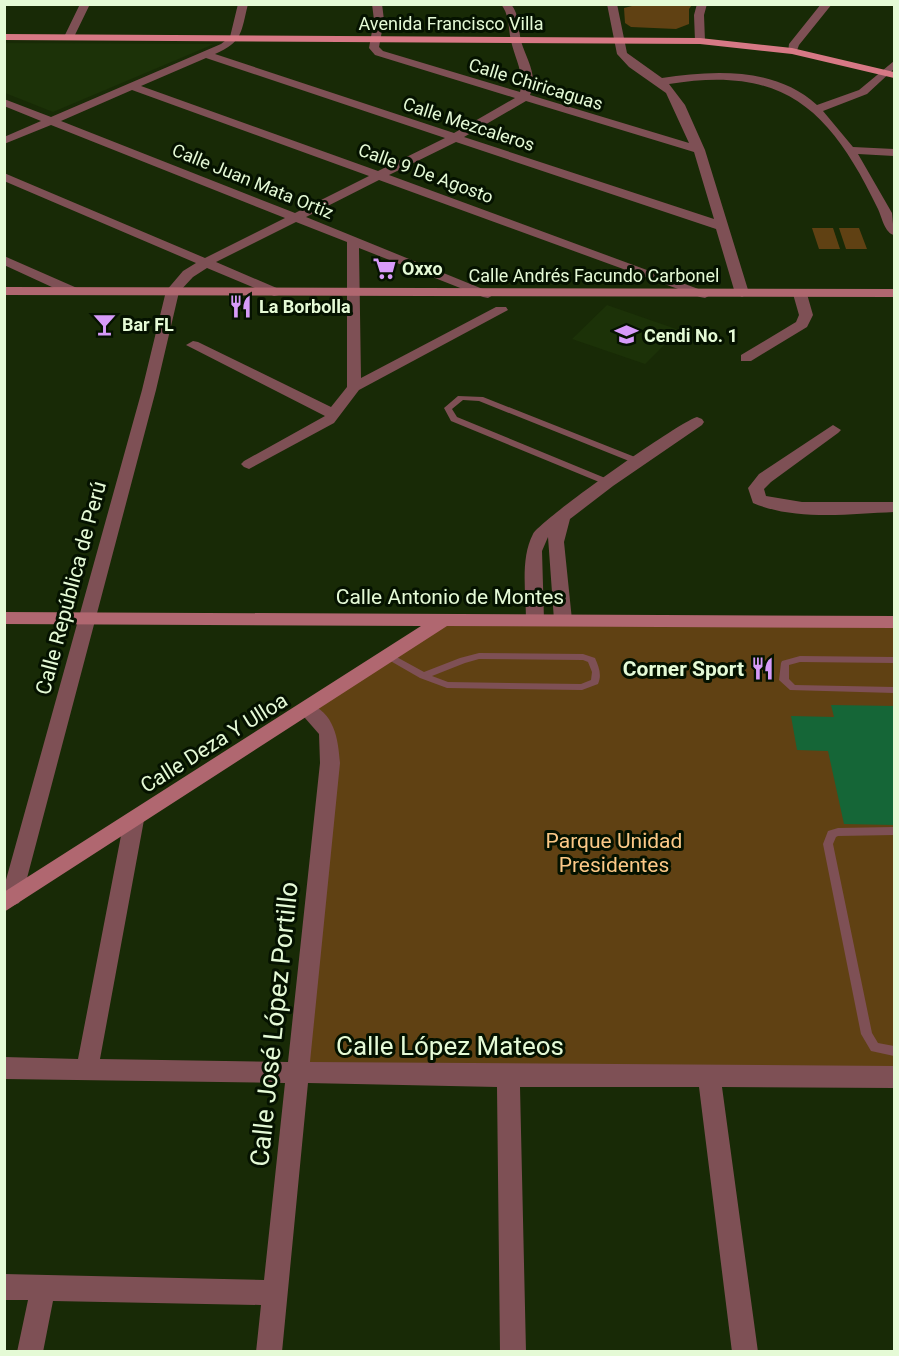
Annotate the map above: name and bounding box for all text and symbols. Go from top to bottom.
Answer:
street label: Avenida Francisco Villa [358,13,544,34]
street label: Calle Chiricaguas [466,54,606,114]
street label: Calle Mezcaleros [401,93,537,155]
street label: Calle Juan Mata Ortiz [169,139,337,223]
street label: Calle 9 De Agosto [356,139,496,207]
supermarket icon: Oxxo [371,255,397,281]
place label: Oxxo [402,258,443,279]
street label: Calle Andrés Facundo Carbonel [469,265,719,286]
restaurant icon: La Borbolla [228,293,254,319]
place label: La Borbolla [259,296,351,317]
bar icon: Bar FL [91,311,117,337]
place label: Bar FL [122,314,174,335]
school or university icon: Cendi No. 1 [613,322,639,348]
place label: Cendi No. 1 [644,325,738,346]
street label: Calle República de Perú [31,479,111,697]
street label: Calle Antonio de Montes [336,585,564,609]
restaurant icon: Corner Sport [749,656,775,682]
place label: Corner Sport [623,657,744,681]
street label: Calle Deza Y Ulloa [136,688,292,798]
park label: Parque Unidad Presidentes [546,829,682,877]
street label: Calle José López Portillo [244,880,304,1168]
street label: Calle López Mateos [336,1031,564,1061]

